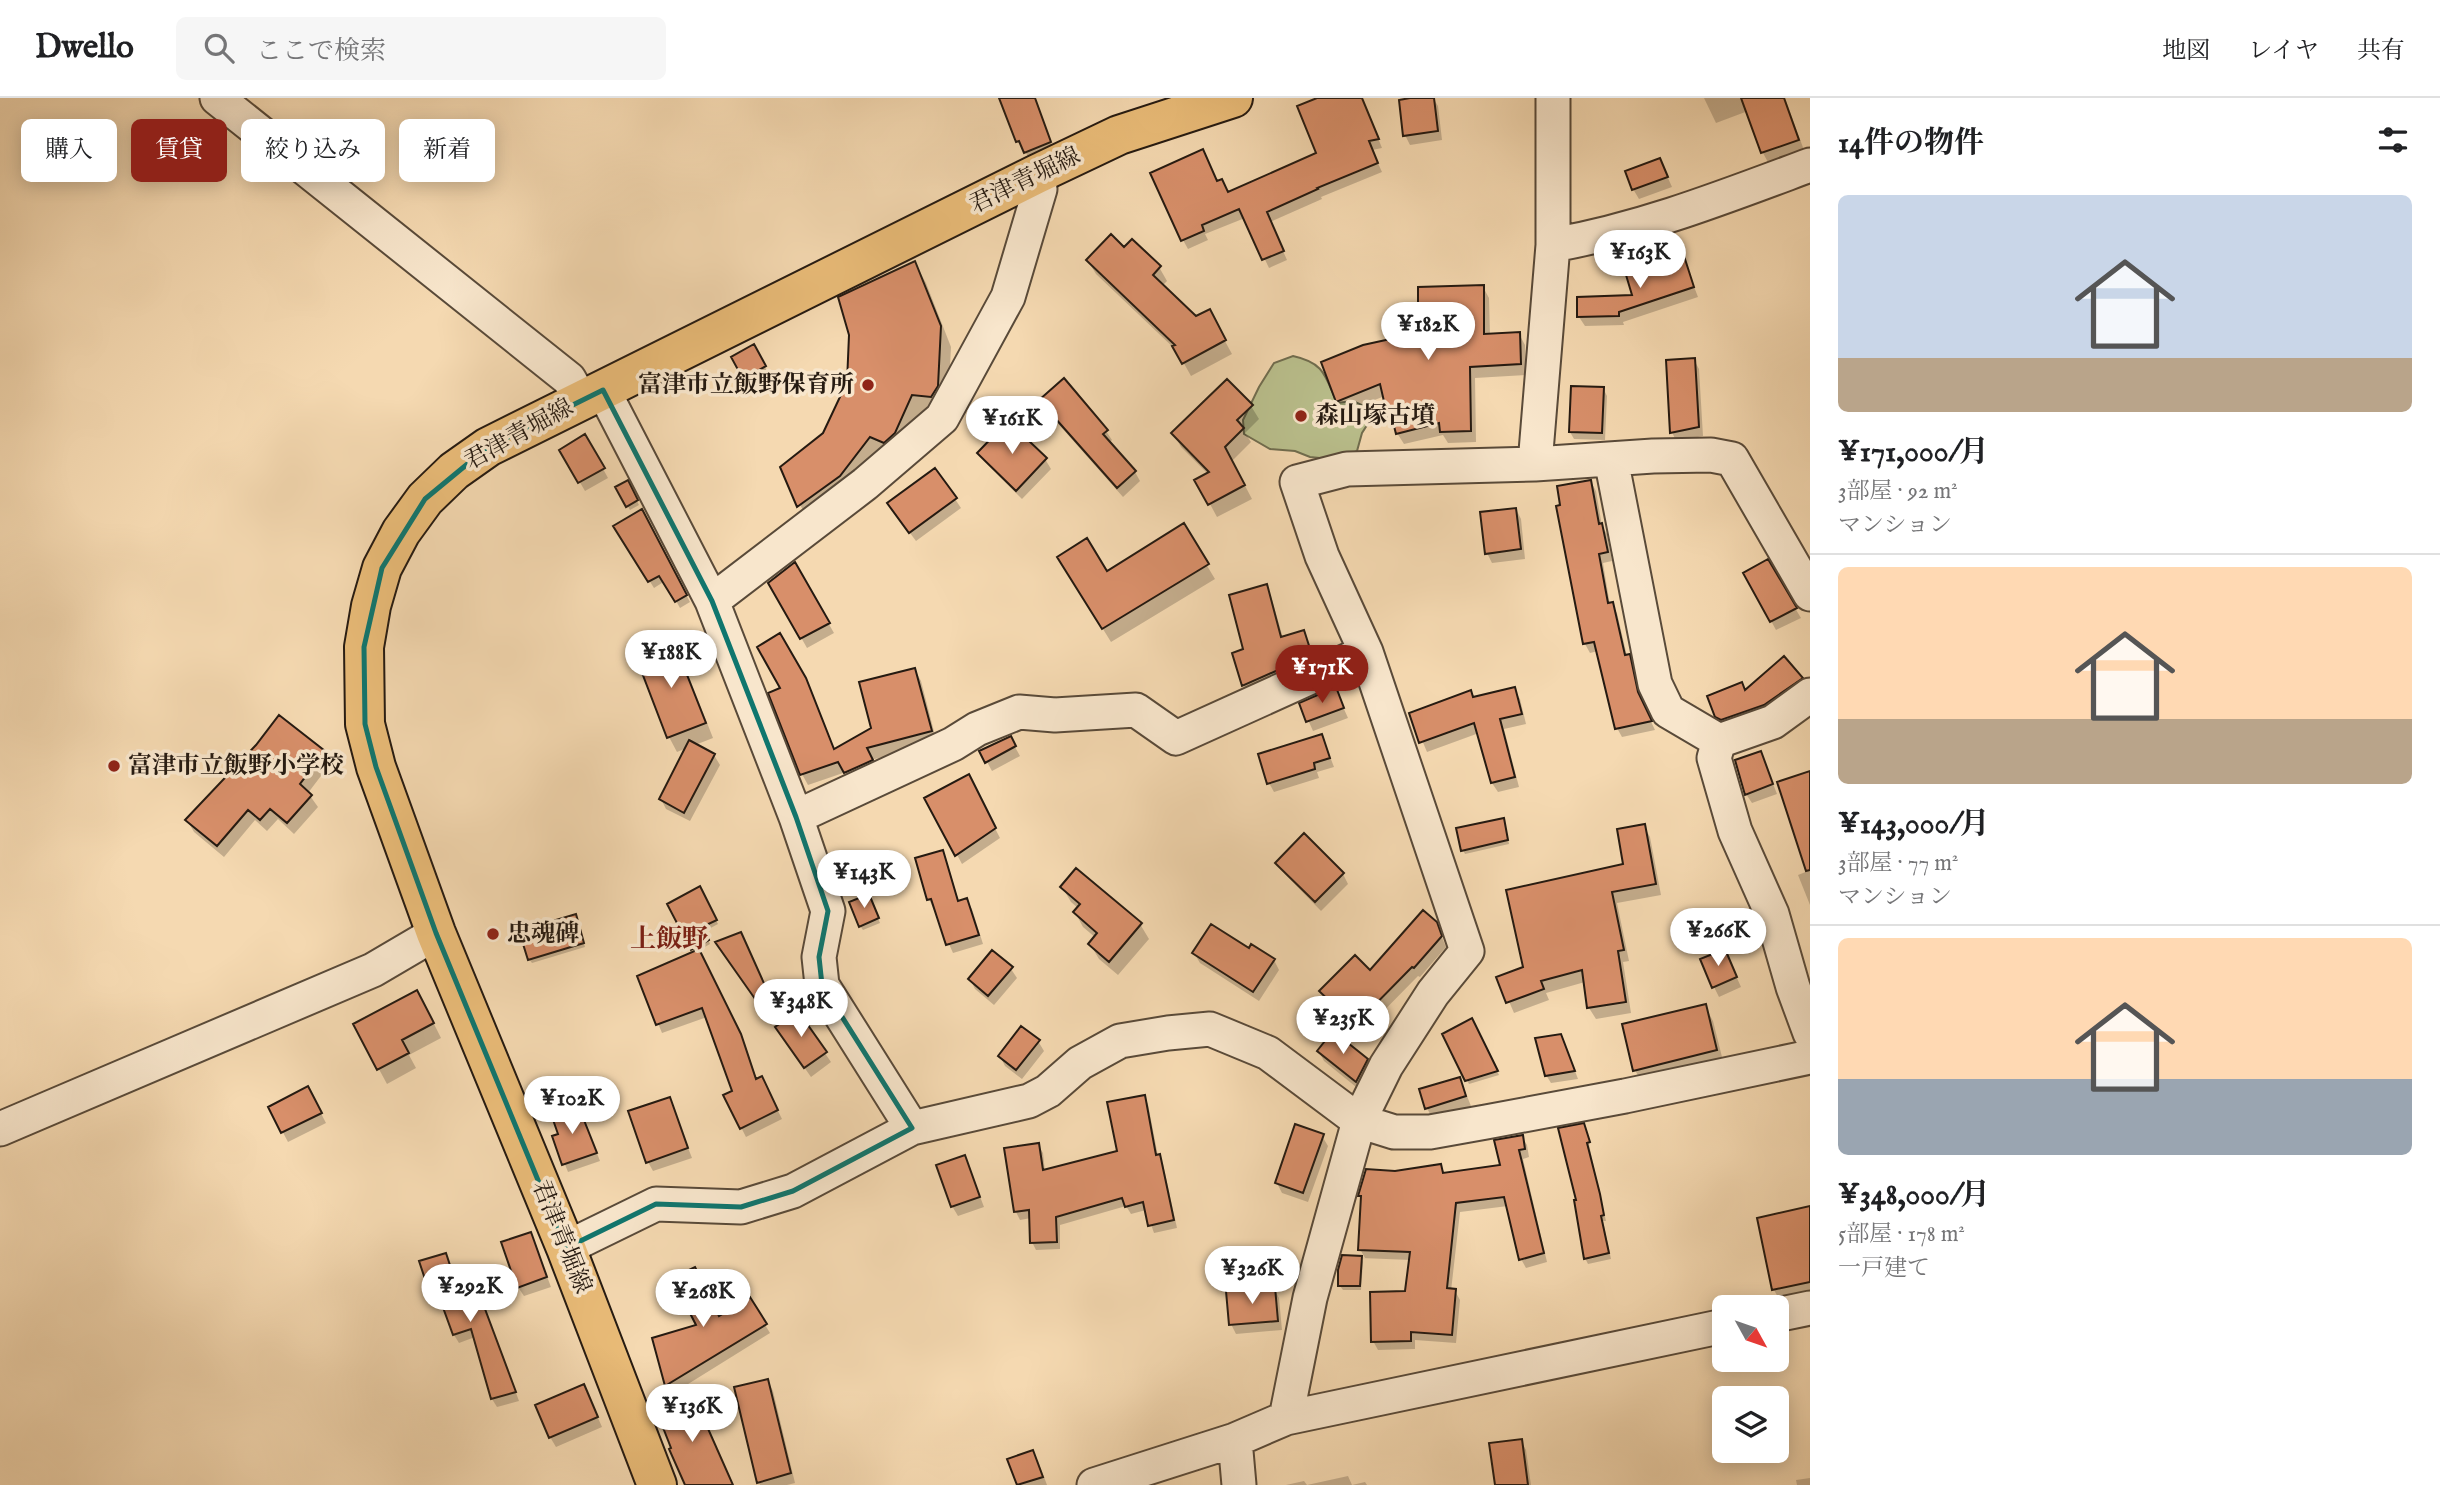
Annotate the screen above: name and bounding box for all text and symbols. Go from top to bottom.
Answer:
search box [176,17,666,80]
text: Dwello [35,27,134,69]
icon: search [200,29,238,67]
text: ここで検索 [256,35,386,68]
text: 地図 [2162,36,2210,67]
text: レイヤ [2248,36,2319,67]
text: 共有 [2357,36,2405,67]
chip: 購入 [21,119,117,182]
chip: 賃貸 [131,119,227,182]
chip: 絞り込み [241,119,385,182]
chip: 新着 [399,119,495,182]
icon: filters [2374,121,2412,159]
text: 14件の物件 [1838,125,1984,163]
street label: 君津青堀線 [964,141,1086,221]
pin: ¥163K [1591,230,1689,290]
text: ¥163K [1610,238,1670,267]
icon: home [2062,241,2188,367]
pin: ¥182K [1379,302,1477,362]
text: ¥182K [1397,310,1459,339]
place label: 富津市立飯野保育所 [638,370,854,401]
marker: 富津市立飯野保育所 [860,377,876,393]
street label: 君津青堀線 [459,392,579,478]
pin: ¥161K [963,396,1061,456]
place label: 森山塚古墳 [1315,401,1435,432]
text: ¥161K [982,404,1042,433]
marker: 森山塚古墳 [1293,408,1309,424]
text: ¥171,000/月 [1838,434,1989,472]
text: 3部屋 · 92 m² [1838,477,1958,506]
text: マンション [1838,511,1952,540]
icon: home [2062,613,2188,739]
pin: ¥188K [622,630,720,690]
text: ¥188K [641,638,701,667]
pin: ¥171K [1273,646,1371,705]
text: ¥171K [1291,653,1353,682]
place label: 富津市立飯野小学校 [128,751,344,782]
marker: 富津市立飯野小学校 [106,758,122,774]
text: ¥143,000/月 [1838,806,1989,844]
text: 3部屋 · 77 m² [1838,849,1958,878]
pin: ¥143K [815,850,913,910]
text: ¥143K [833,858,895,887]
text: マンション [1838,883,1952,912]
pin: ¥266K [1669,908,1767,968]
text: ¥266K [1686,916,1750,945]
place label: 忠魂碑 [507,919,579,950]
district label: 上飯野 [630,923,708,956]
marker: 忠魂碑 [485,926,501,942]
pin: ¥348K [752,979,850,1039]
icon: home [2062,984,2188,1110]
text: ¥348K [770,987,832,1016]
pin: ¥235K [1294,996,1392,1056]
text: ¥235K [1312,1004,1374,1033]
pin: ¥102K [523,1076,621,1136]
text: ¥102K [540,1084,604,1113]
street label: 君津青堀線 [524,1176,598,1298]
text: ¥348,000/月 [1838,1177,1990,1215]
text: 5部屋 · 178 m² [1838,1220,1965,1249]
pin: ¥326K [1203,1246,1301,1306]
text: ¥326K [1221,1254,1283,1283]
text: 一戸建て [1838,1254,1930,1283]
pin: ¥292K [421,1264,519,1324]
pin: ¥268K [654,1270,752,1329]
text: ¥292K [437,1272,503,1301]
text: ¥268K [672,1277,734,1306]
north arrow [1712,1295,1788,1372]
map controls [1712,1295,1789,1463]
pin: ¥136K [643,1384,741,1444]
button: layers [1712,1386,1789,1463]
text: ¥136K [662,1392,722,1421]

